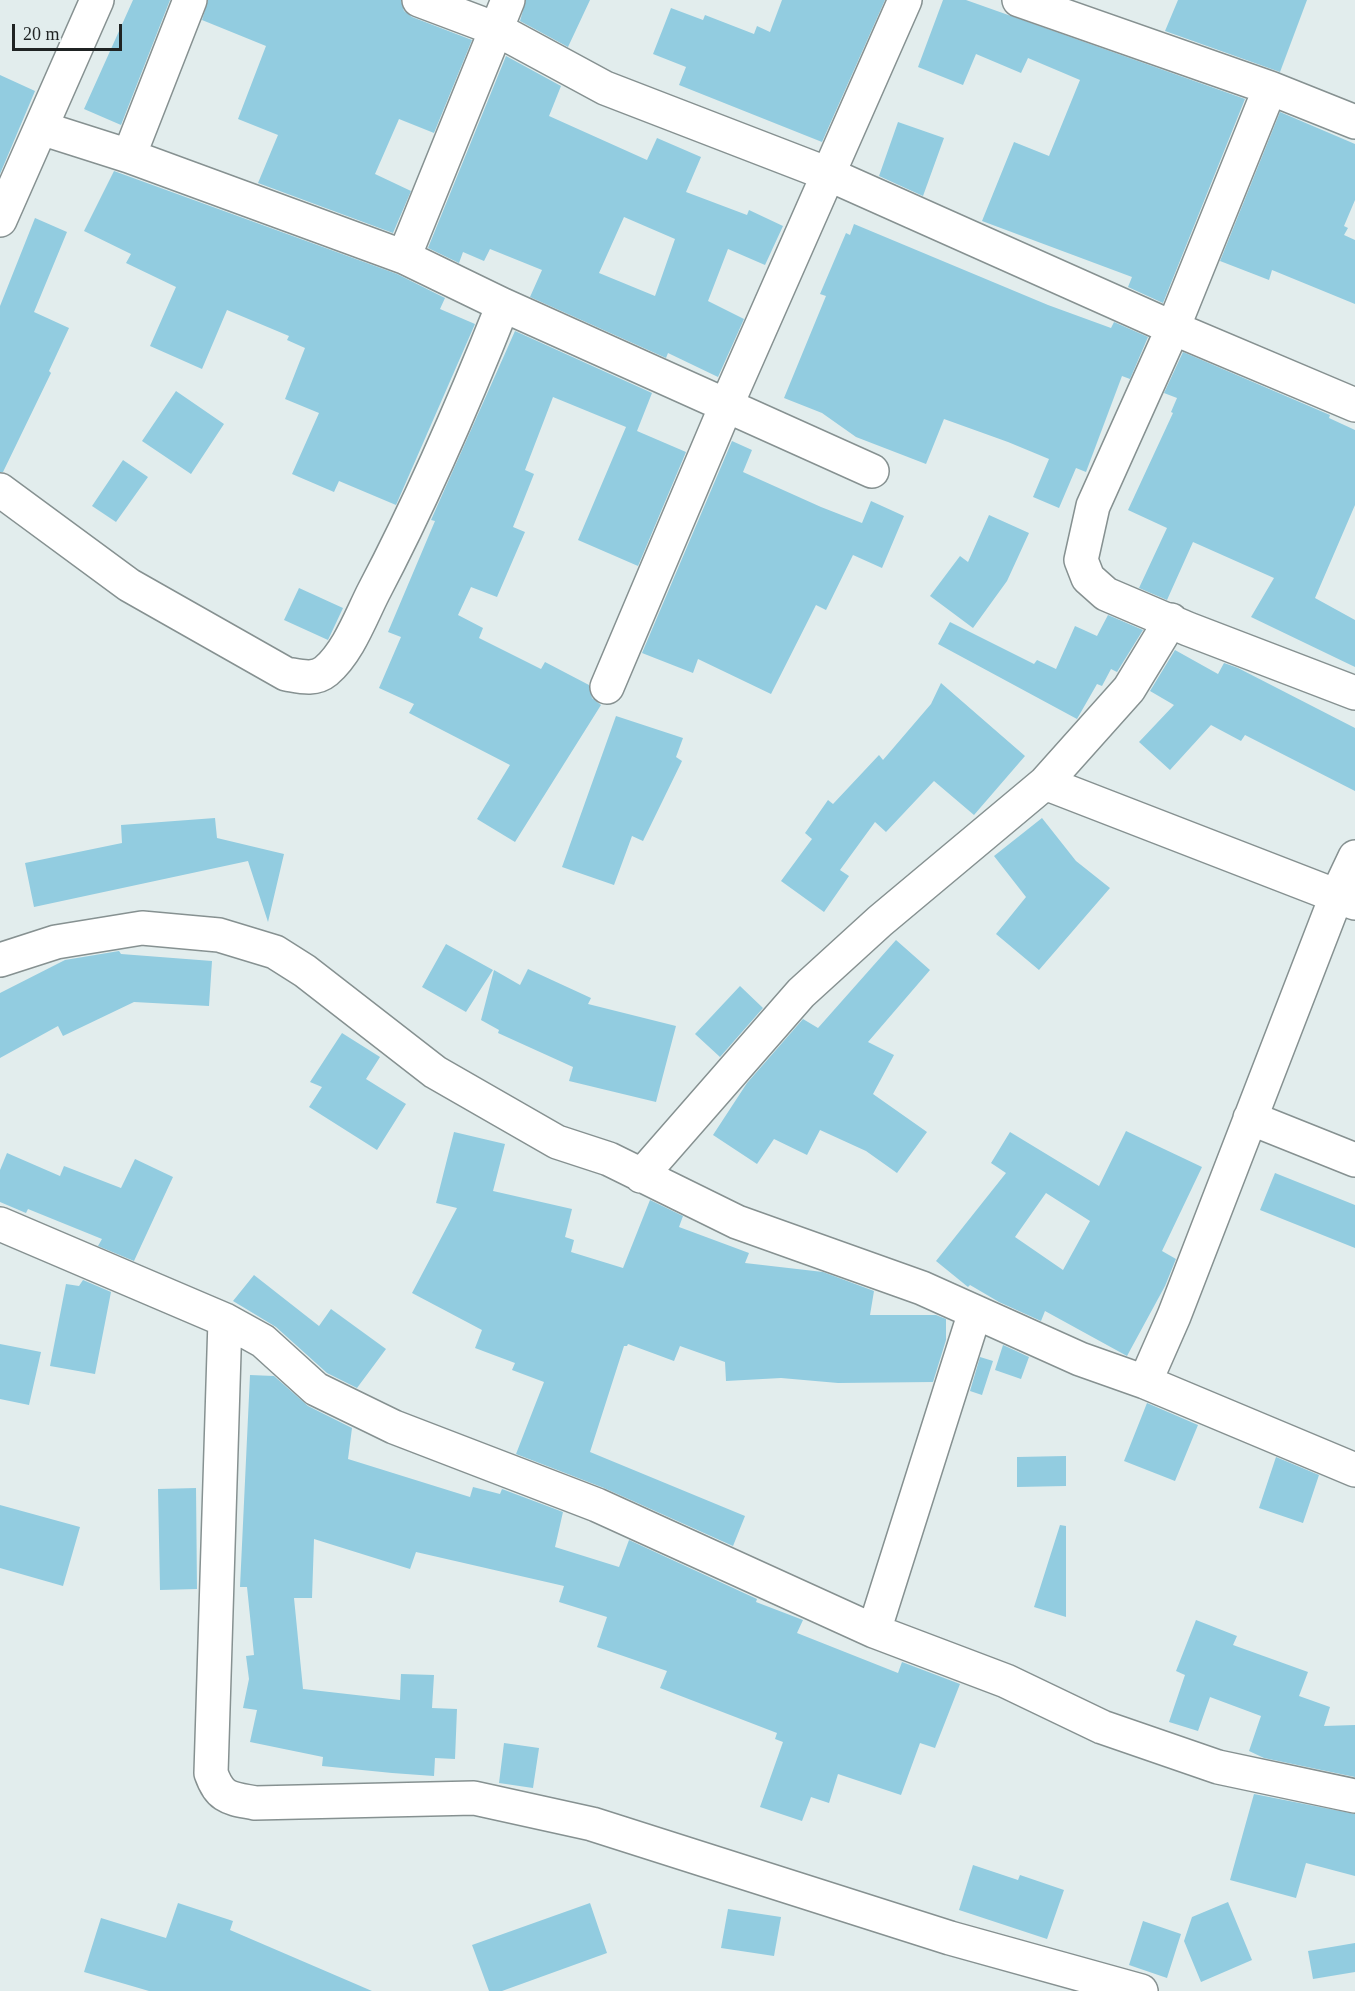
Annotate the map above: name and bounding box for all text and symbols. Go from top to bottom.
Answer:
scale bar [15,12,124,50]
text: 20 m [23,24,60,44]

